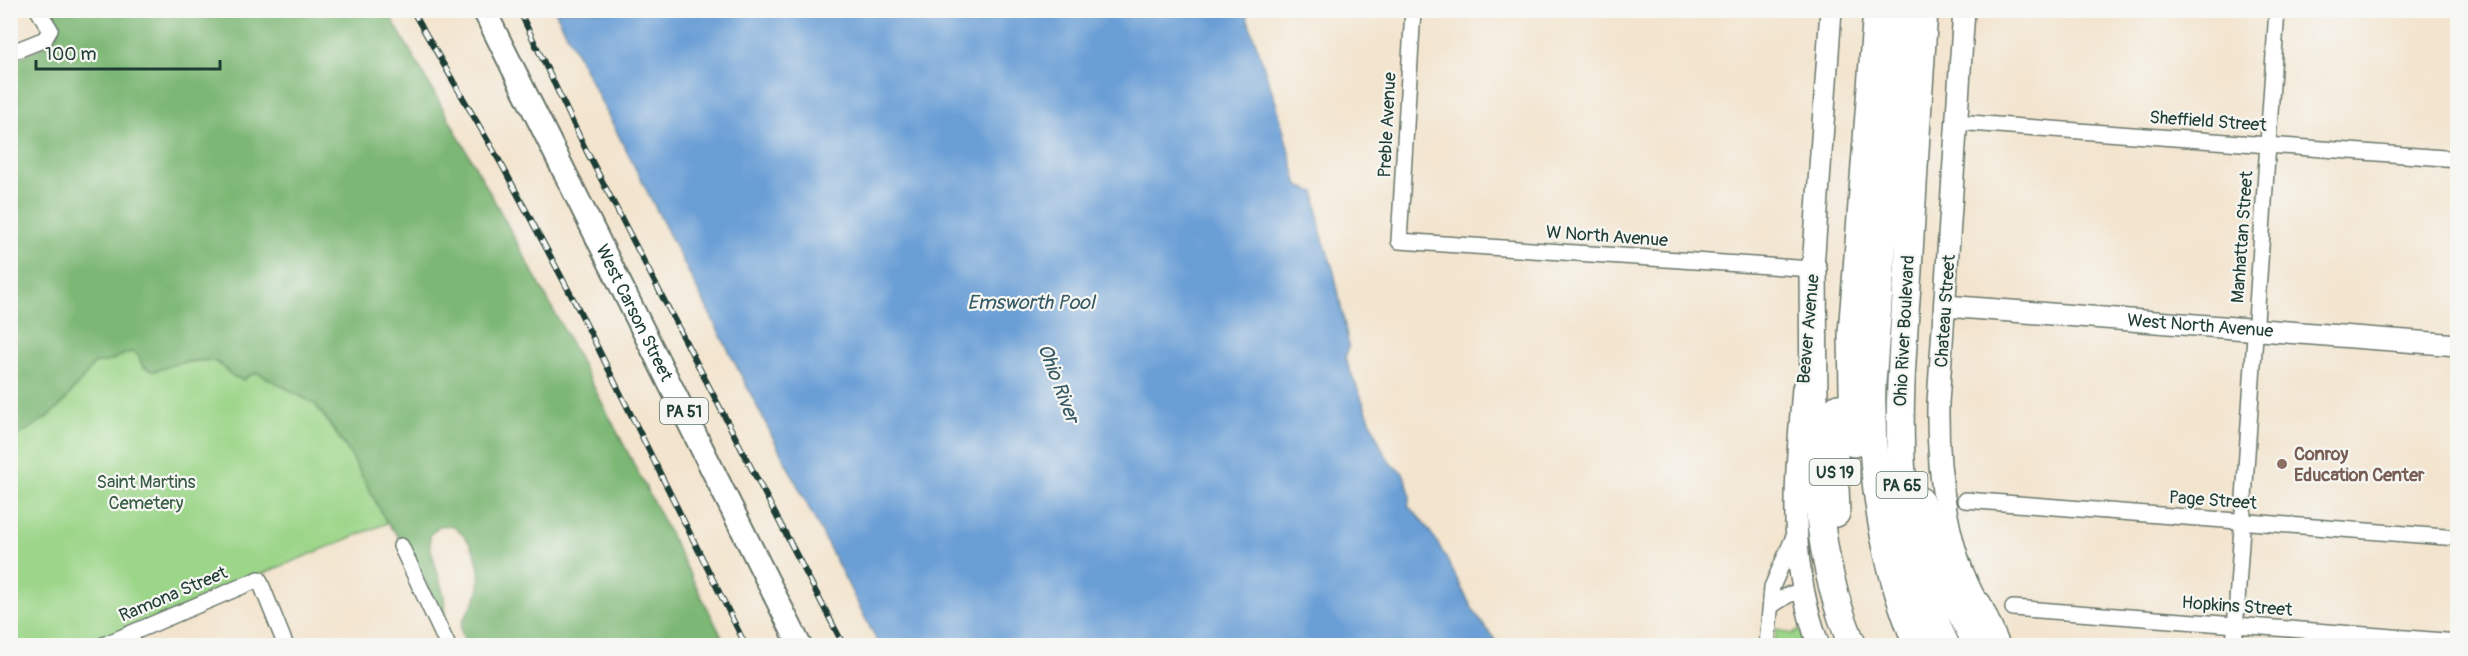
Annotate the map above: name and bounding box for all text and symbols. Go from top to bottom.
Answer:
scale bar [36,33,220,71]
text: 100 m [45,43,97,66]
street label: Preble Avenue [1373,71,1402,178]
street label: Sheffield Street [2149,106,2268,137]
street label: Manhattan Street [2226,169,2259,304]
street label: W North Avenue [1545,221,1669,252]
street label: West Carson Street [590,241,678,386]
street label: Chateau Street [1930,253,1961,368]
street label: Ohio River Boulevard [1889,255,1920,407]
street label: Beaver Avenue [1792,273,1825,385]
water label: Emsworth Pool [967,290,1097,315]
street label: West North Avenue [2126,309,2274,343]
water label: Ohio River [1032,340,1086,429]
road number: PA 51 [660,398,708,424]
place label: Conroy Education Center [2294,443,2425,487]
marker: Conroy Education Center [2275,457,2289,471]
road number: US 19 [1810,459,1860,485]
park label: Saint Martins Cemetery [97,471,195,515]
road number: PA 65 [1876,472,1928,498]
street label: Page Street [2168,486,2259,515]
street label: Ramona Street [116,561,232,628]
street label: Hopkins Street [2181,591,2294,622]

